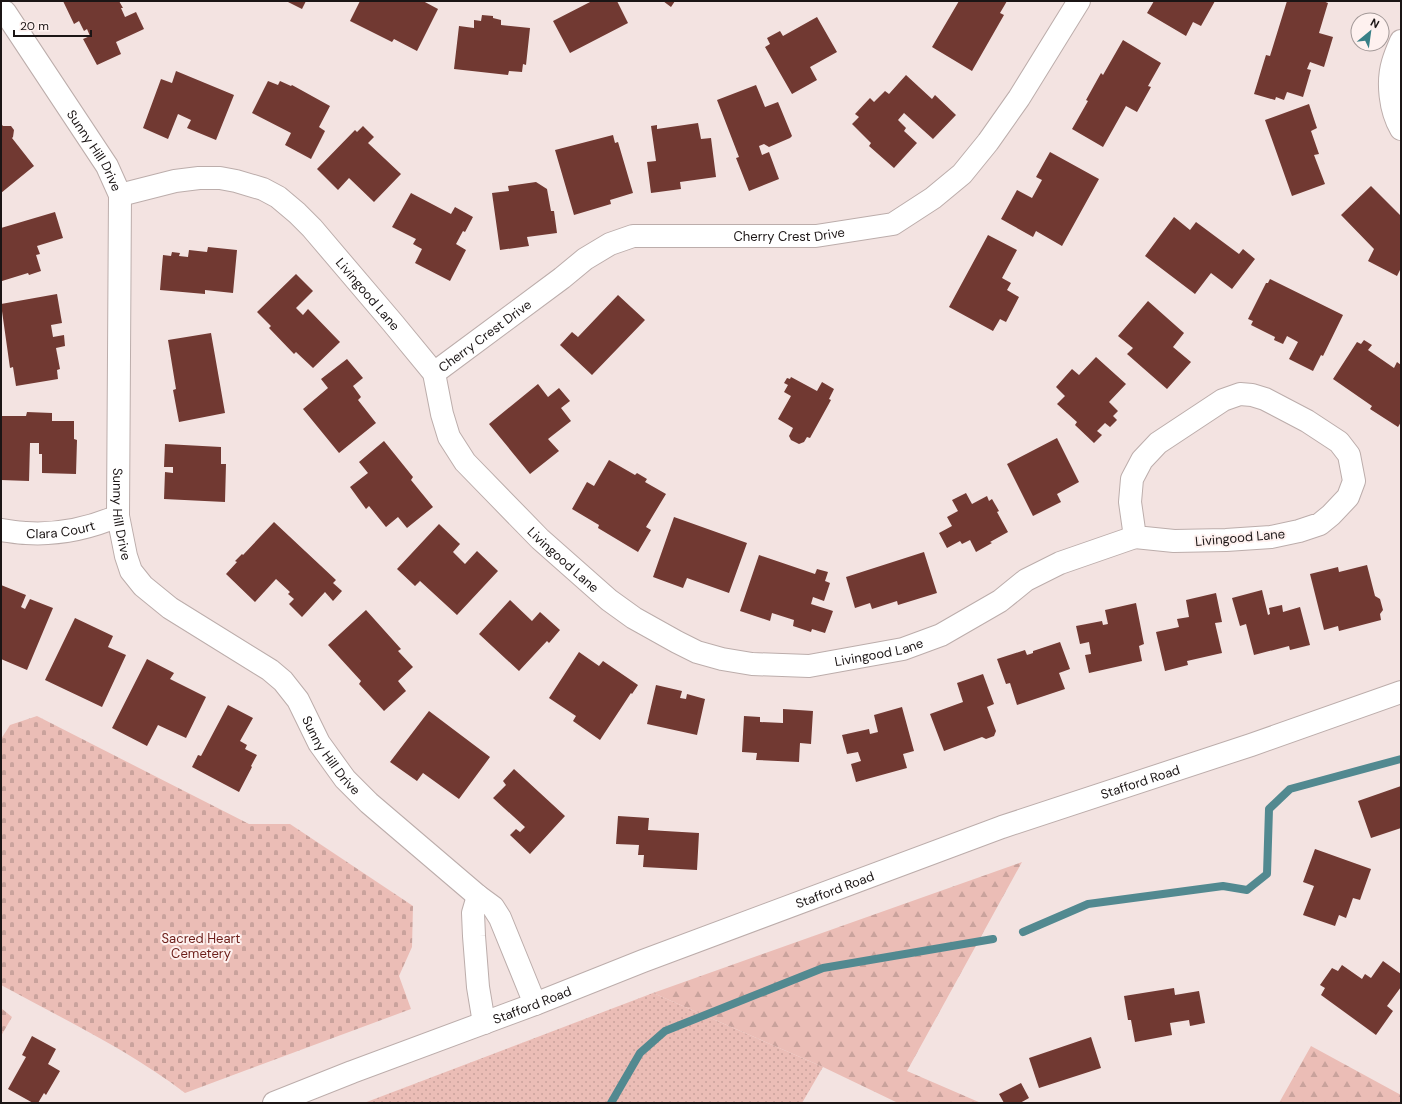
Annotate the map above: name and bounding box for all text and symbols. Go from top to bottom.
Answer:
scale bar [14,12,91,38]
north arrow [1350,12,1390,52]
text: N [1368,15,1382,31]
text: 20 m [20,18,49,34]
street label: Sunny Hill Drive [63,106,125,194]
street label: Cherry Crest Drive [734,224,846,245]
street label: Livingood Lane [332,254,403,334]
street label: Cherry Crest Drive [435,296,535,376]
street label: Sunny Hill Drive [109,468,135,562]
street label: Clara Court [26,517,97,542]
street label: Livingood Lane [524,523,602,596]
street label: Livingood Lane [1194,525,1286,550]
street label: Livingood Lane [833,634,926,670]
street label: Sunny Hill Drive [298,713,364,799]
street label: Stafford Road [1098,761,1182,803]
street label: Stafford Road [793,868,876,912]
park label: Sacred Heart Cemetery [162,930,240,962]
street label: Stafford Road [491,982,574,1028]

